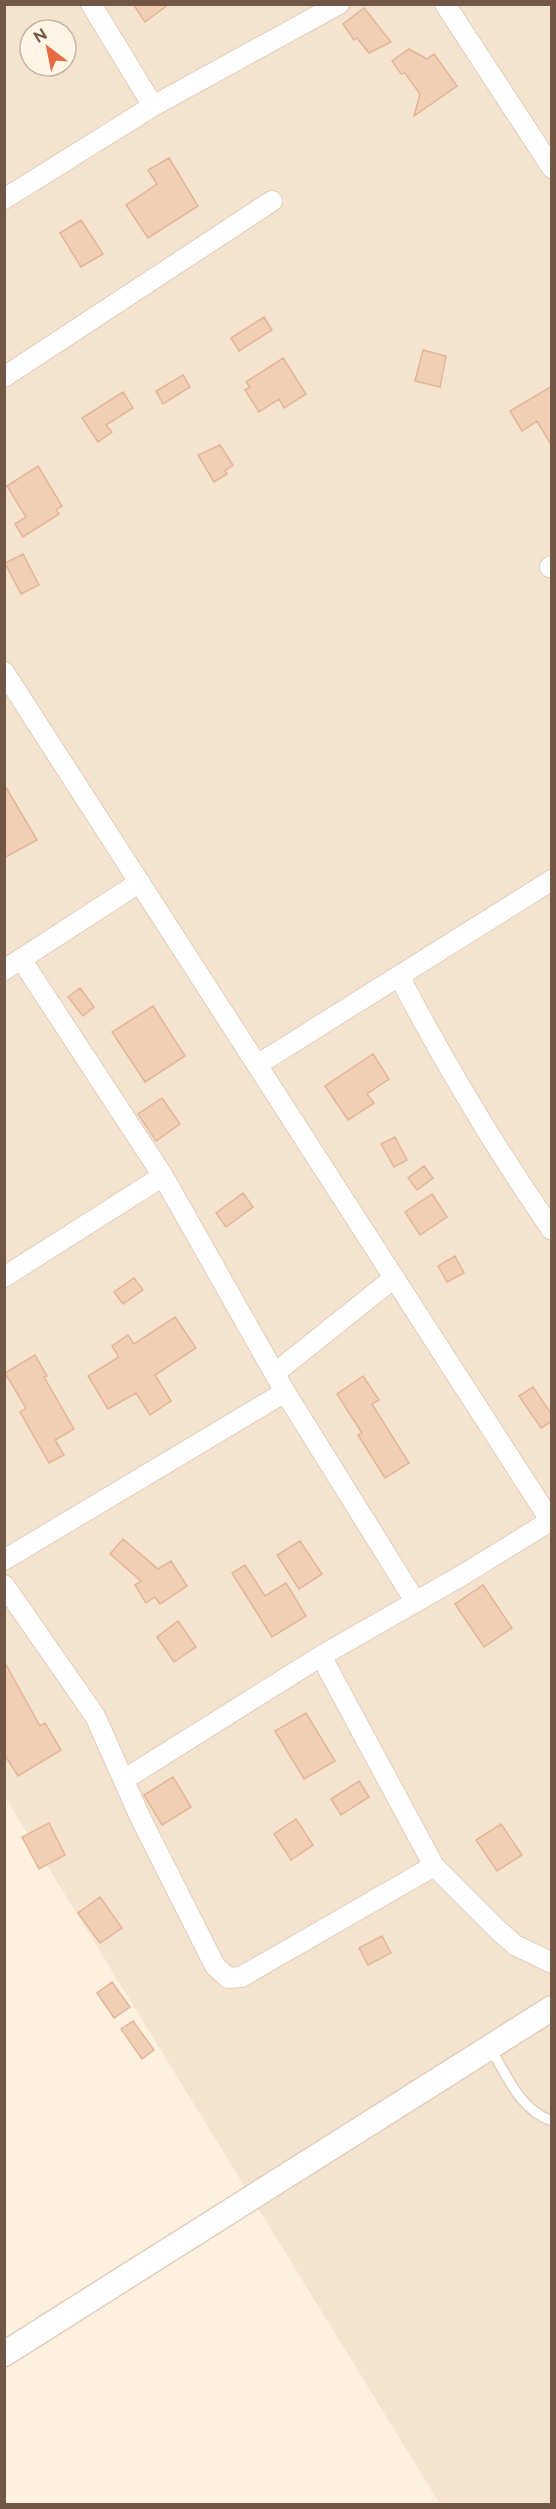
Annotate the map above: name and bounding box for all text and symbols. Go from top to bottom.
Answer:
north arrow [18,18,78,78]
text: N [30,24,51,47]

